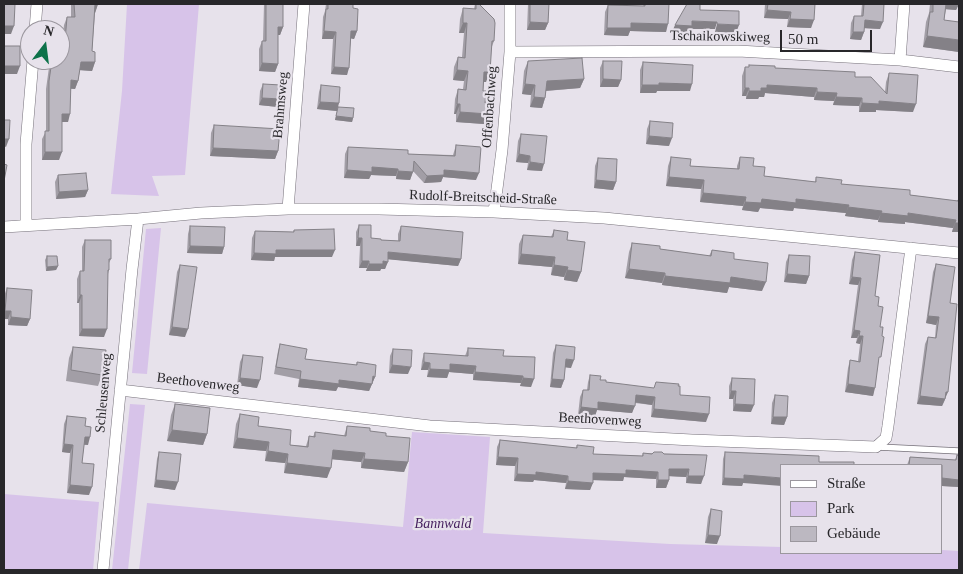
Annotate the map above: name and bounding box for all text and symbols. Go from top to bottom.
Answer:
north arrow [20,20,70,70]
scale bar [783,20,876,52]
text: N [42,22,56,40]
street label: Tschaikowskiweg [670,28,770,46]
text: 50 m [788,31,818,47]
street label: Offenbachweg [479,65,501,149]
street label: Brahmsweg [270,71,292,139]
street label: Rudolf-Breitscheid-Straße [409,187,557,209]
street label: Schleusenweg [92,352,116,434]
street label: Beethovenweg [156,370,240,396]
street label: Beethovenweg [558,409,642,431]
legend [780,464,943,554]
text: Straße [827,475,865,491]
text: Park [827,500,855,516]
park label: Bannwald [415,516,471,532]
text: Gebäude [827,525,880,541]

